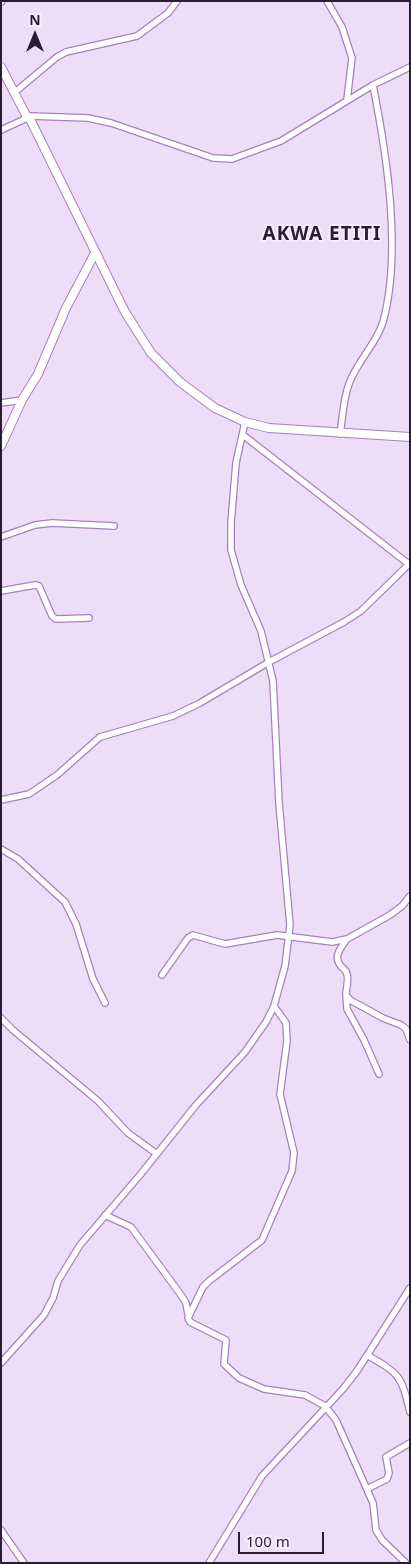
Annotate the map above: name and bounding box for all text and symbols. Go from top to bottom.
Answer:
north arrow [10,10,60,60]
text: N [29,10,41,29]
district label: AKWA ETITI [261,224,383,246]
scale bar [241,1522,327,1554]
text: 100 m [246,1531,290,1551]

